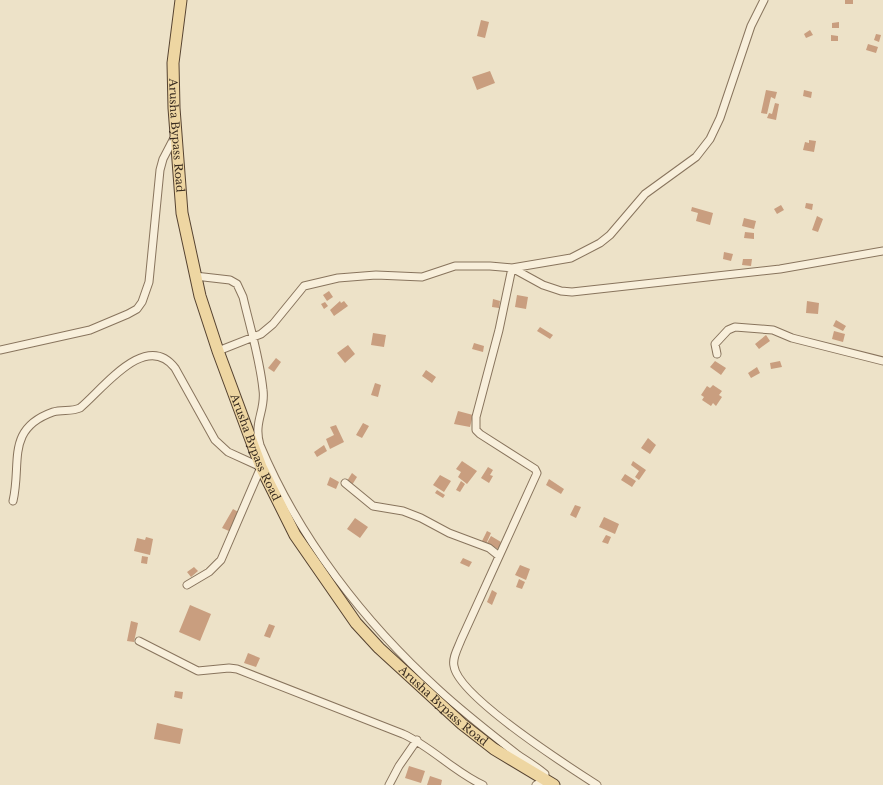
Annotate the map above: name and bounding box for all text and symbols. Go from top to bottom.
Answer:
street label: Arusha Bypass Road [166,77,187,193]
street label: Arusha Bypass Road [227,391,284,504]
street label: Arusha Bypass Road [395,662,491,749]

